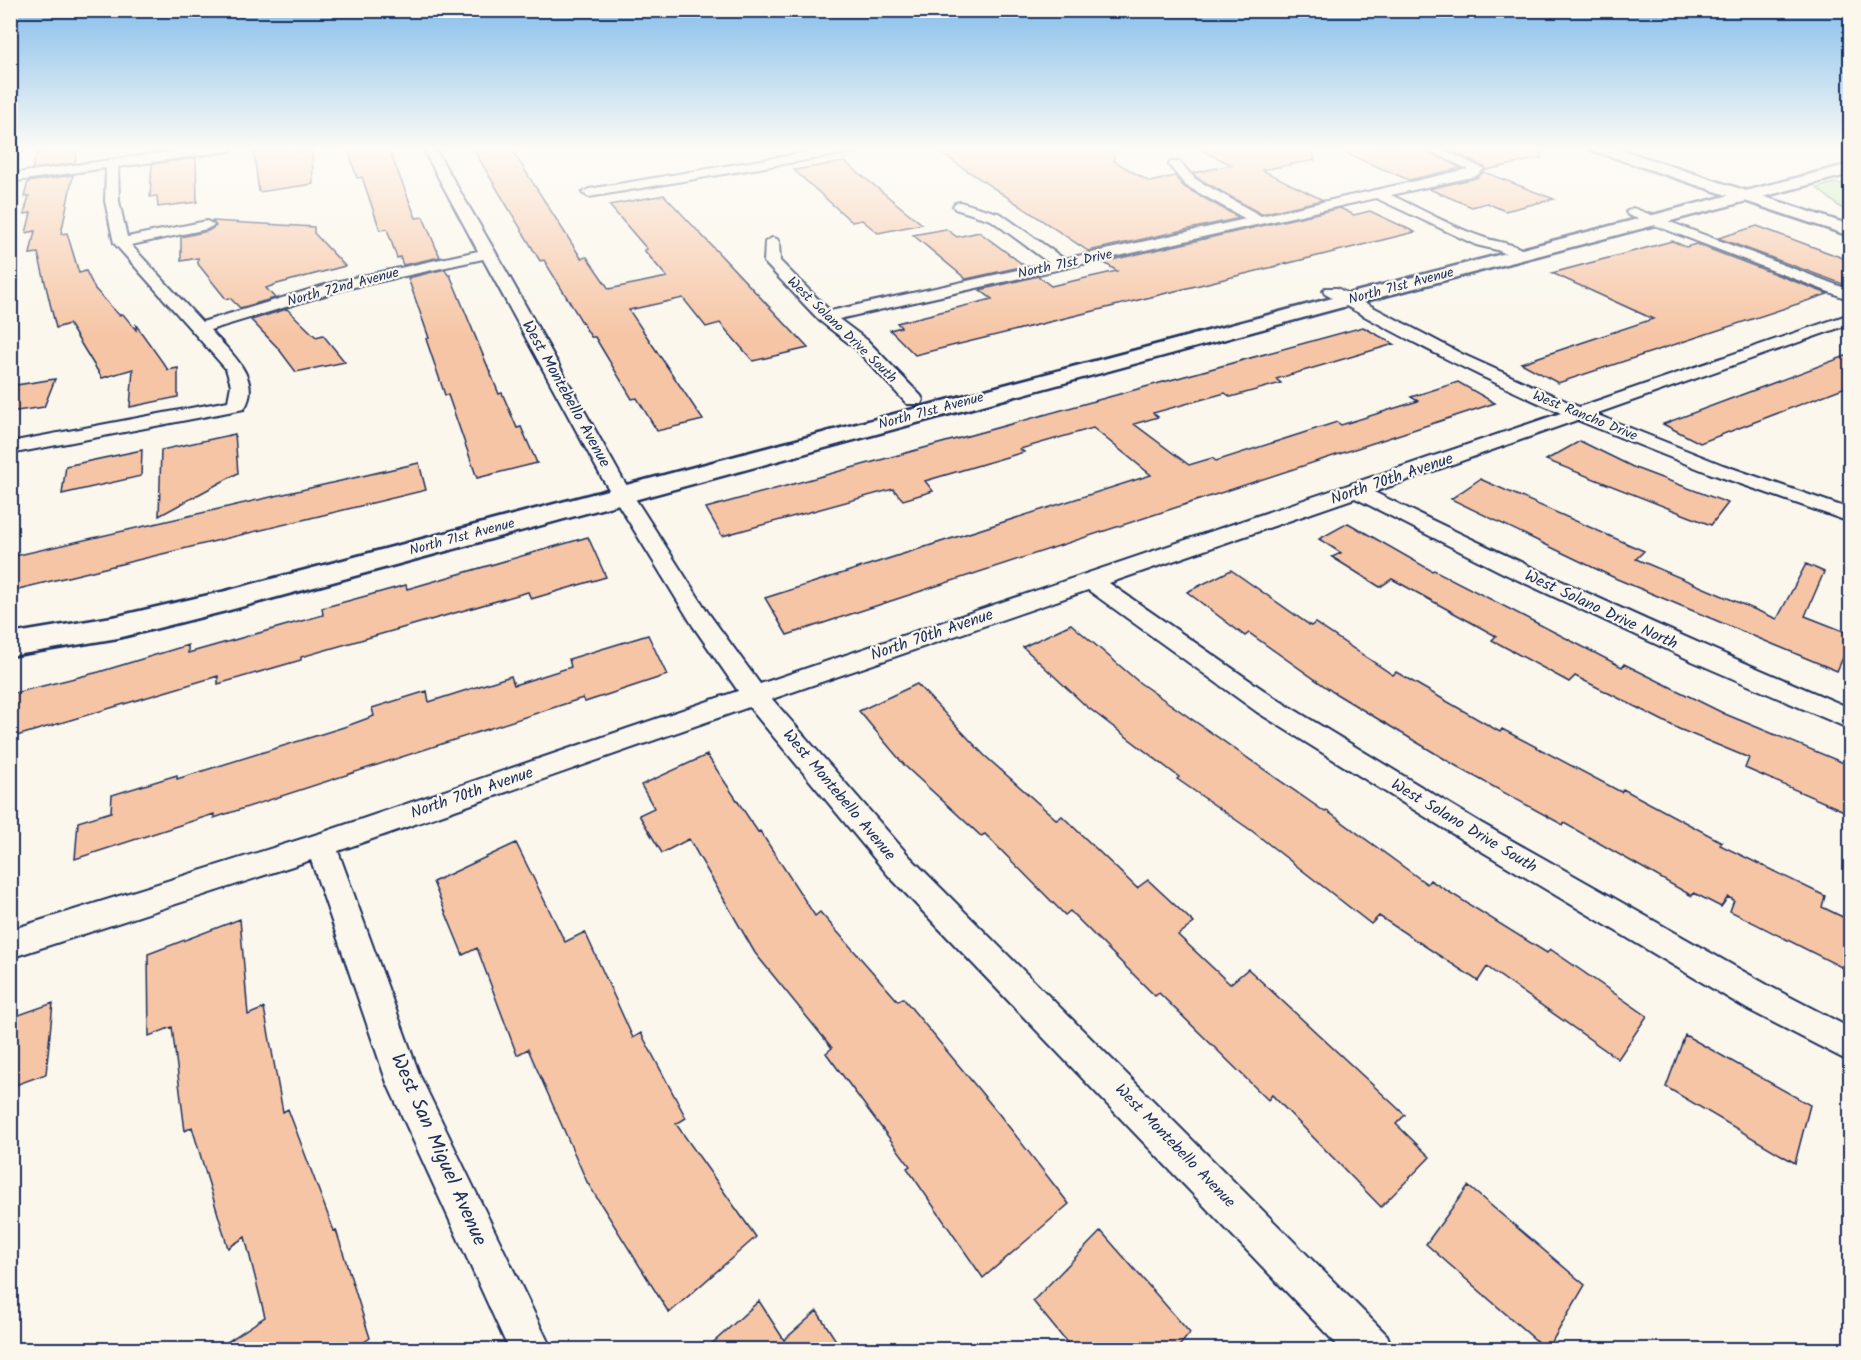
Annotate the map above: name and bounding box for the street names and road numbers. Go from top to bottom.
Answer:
street label: North 71st Drive [1016,243,1115,285]
street label: North 72nd Avenue [285,261,402,312]
street label: North 71st Avenue [1346,261,1457,311]
street label: West Solano Drive South [782,271,902,389]
street label: West Montebello Avenue [515,316,617,472]
street label: West Rancho Drive [1529,385,1641,447]
street label: North 71st Avenue [876,386,987,436]
street label: North 70th Avenue [1327,446,1457,512]
street label: North 71st Avenue [407,512,518,562]
street label: West Solano Drive North [1520,564,1682,656]
street label: North 70th Avenue [867,602,997,668]
street label: West Montebello Avenue [776,724,902,866]
street label: North 70th Avenue [407,760,537,826]
street label: West Solano Drive South [1386,772,1542,880]
street label: West San Miguel Avenue [381,1048,495,1252]
street label: West Montebello Avenue [1109,1078,1241,1214]

